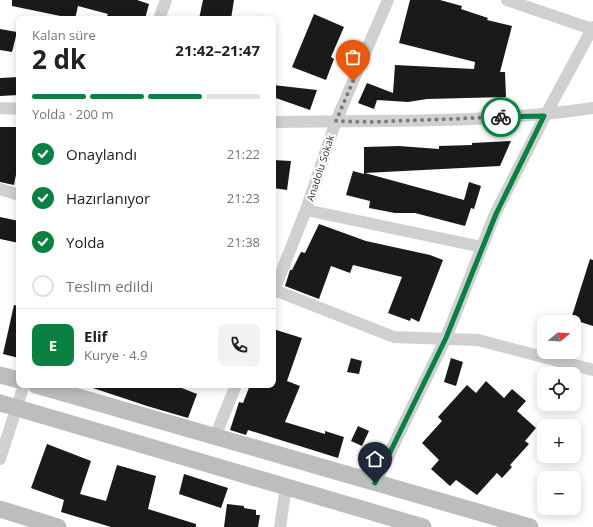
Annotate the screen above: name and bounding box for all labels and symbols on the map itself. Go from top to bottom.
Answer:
pin [336,40,370,81]
courier [481,97,521,137]
street label: Anadolu Sokak [303,132,338,203]
north arrow [537,315,581,359]
pin [358,442,392,483]

